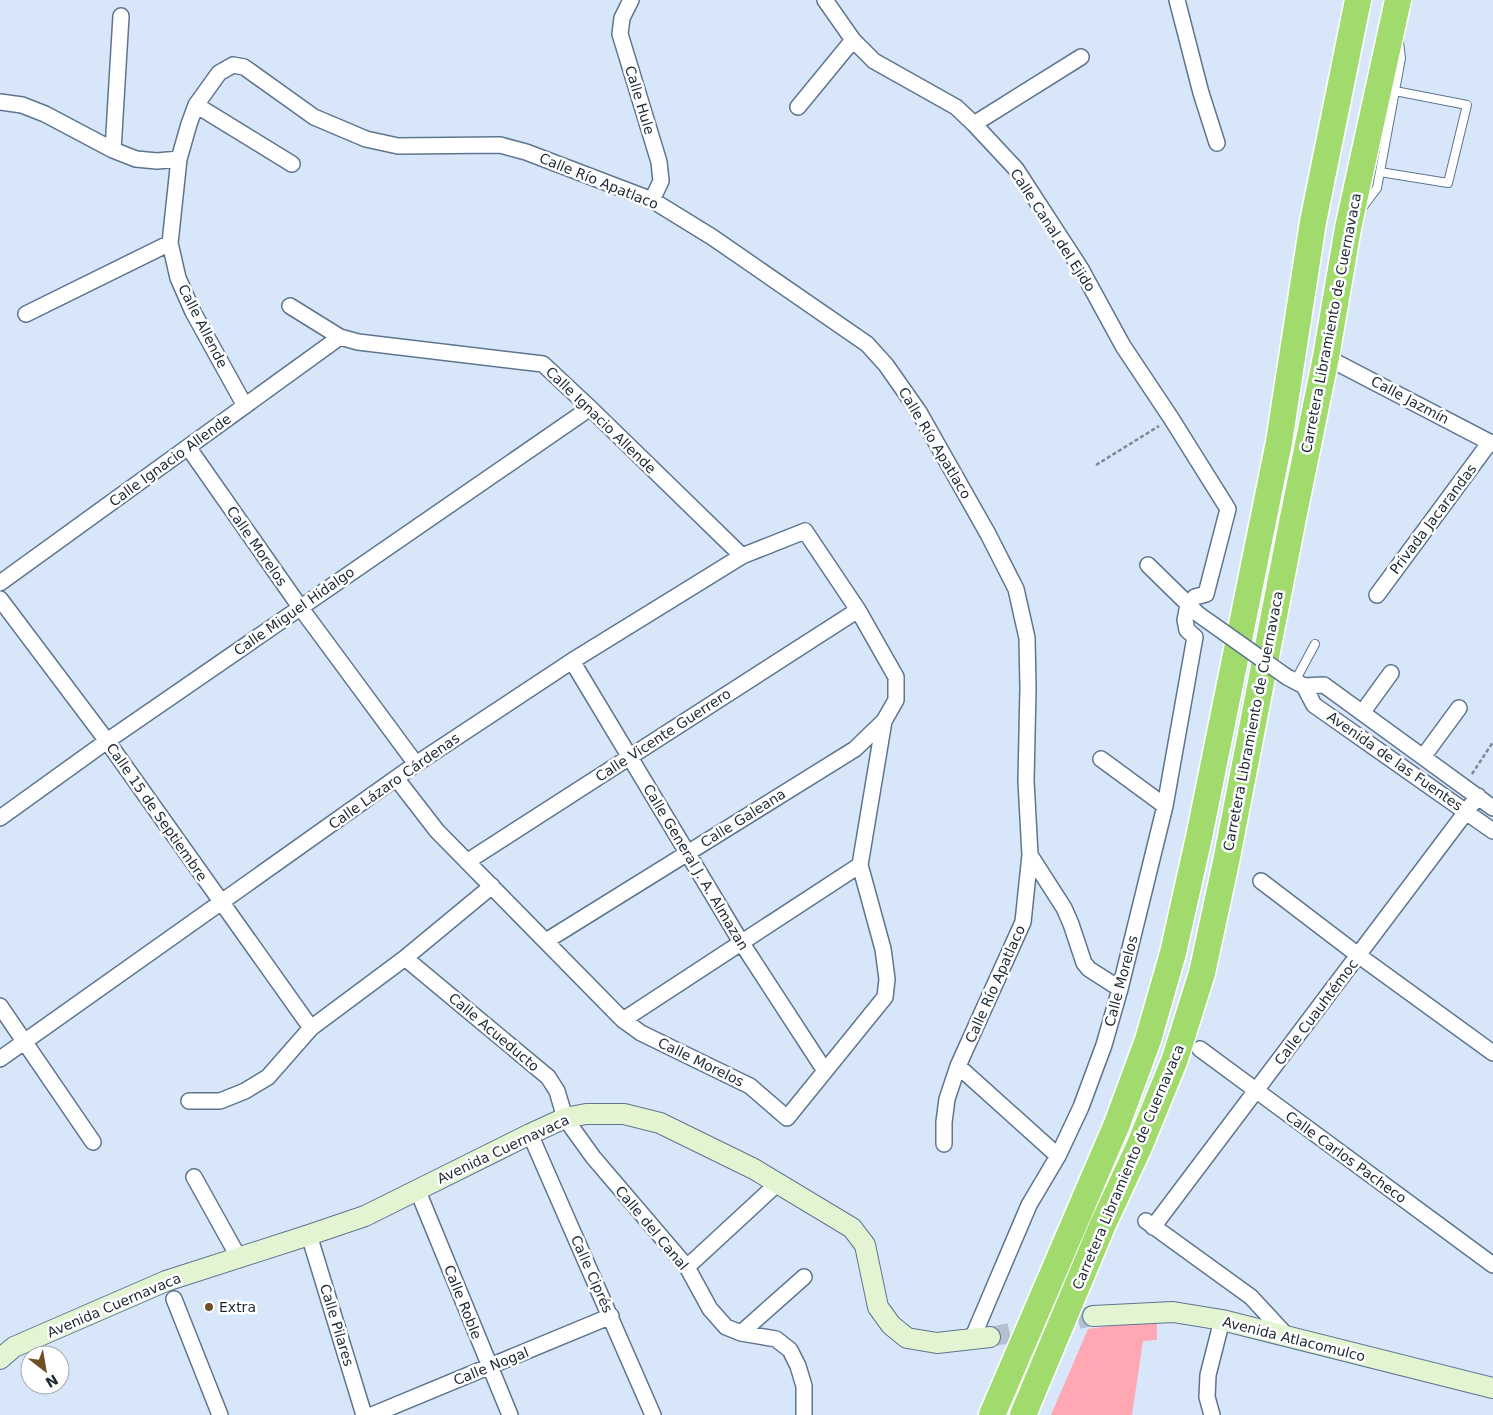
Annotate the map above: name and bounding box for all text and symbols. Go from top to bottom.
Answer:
street label: Calle Hule [622,64,658,136]
street label: Calle Río Apatlaco [537,150,661,212]
street label: Calle Canal del Ejido [1007,166,1099,294]
street label: Carretera Libramiento de Cuernavaca [1298,192,1364,454]
street label: Calle Allende [175,282,231,370]
street label: Calle Ignacio Allende [543,363,659,477]
street label: Calle Jazmín [1368,373,1452,427]
street label: Calle Río Apatlaco [895,384,975,502]
street label: Calle Ignacio Allende [106,410,234,510]
street label: Privada Jacarandas [1386,461,1480,577]
street label: Calle Morelos [224,503,290,589]
street label: Calle Miguel Hidalgo [231,563,357,659]
street label: Carretera Libramiento de Cuernavaca [1220,590,1286,852]
street label: Calle Vicente Guerrero [592,685,734,785]
street label: Avenida de las Fuentes [1324,708,1466,814]
street label: Calle Lázaro Cárdenas [325,730,463,832]
street label: Calle 15 de Septiembre [103,740,211,884]
street label: Calle General J. A. Almazan [640,781,752,953]
street label: Calle Galeana [698,785,788,851]
street label: Calle Río Apatlaco [962,923,1028,1045]
street label: Calle Morelos [1101,934,1141,1028]
street label: Calle Cuauhtémoc [1271,956,1361,1068]
street label: Calle Acueducto [445,989,543,1075]
street label: Calle Morelos [655,1034,747,1090]
street label: Carretera Libramiento de Cuernavaca [1069,1042,1187,1292]
street label: Calle Carlos Pacheco [1282,1108,1410,1206]
street label: Avenida Cuernavaca [434,1111,572,1187]
street label: Calle del Canal [612,1183,692,1273]
street label: Calle Ciprés [568,1233,616,1315]
street label: Calle Roble [441,1263,485,1341]
street label: Avenida Cuernavaca [45,1270,183,1340]
street label: Calle Pilares [317,1282,357,1368]
place label: Extra [219,1299,256,1315]
marker: Extra [203,1301,215,1313]
street label: Avenida Atlacomulco [1221,1314,1367,1364]
street label: Calle Nogal [451,1344,531,1388]
north arrow [20,1345,70,1395]
text: N [43,1371,61,1391]

